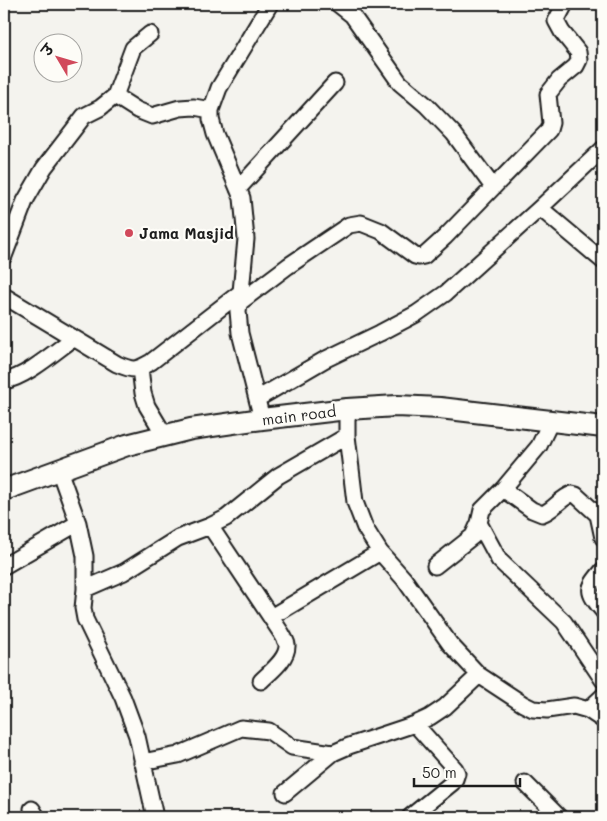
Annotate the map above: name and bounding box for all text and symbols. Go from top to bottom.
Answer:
north arrow [32,32,82,82]
text: उ [36,39,59,61]
place label: Jama Masjid [139,223,234,243]
marker: Jama Masjid [123,227,135,239]
street label: main road [261,401,337,429]
scale bar [414,756,521,788]
text: 50 m [422,762,457,782]

